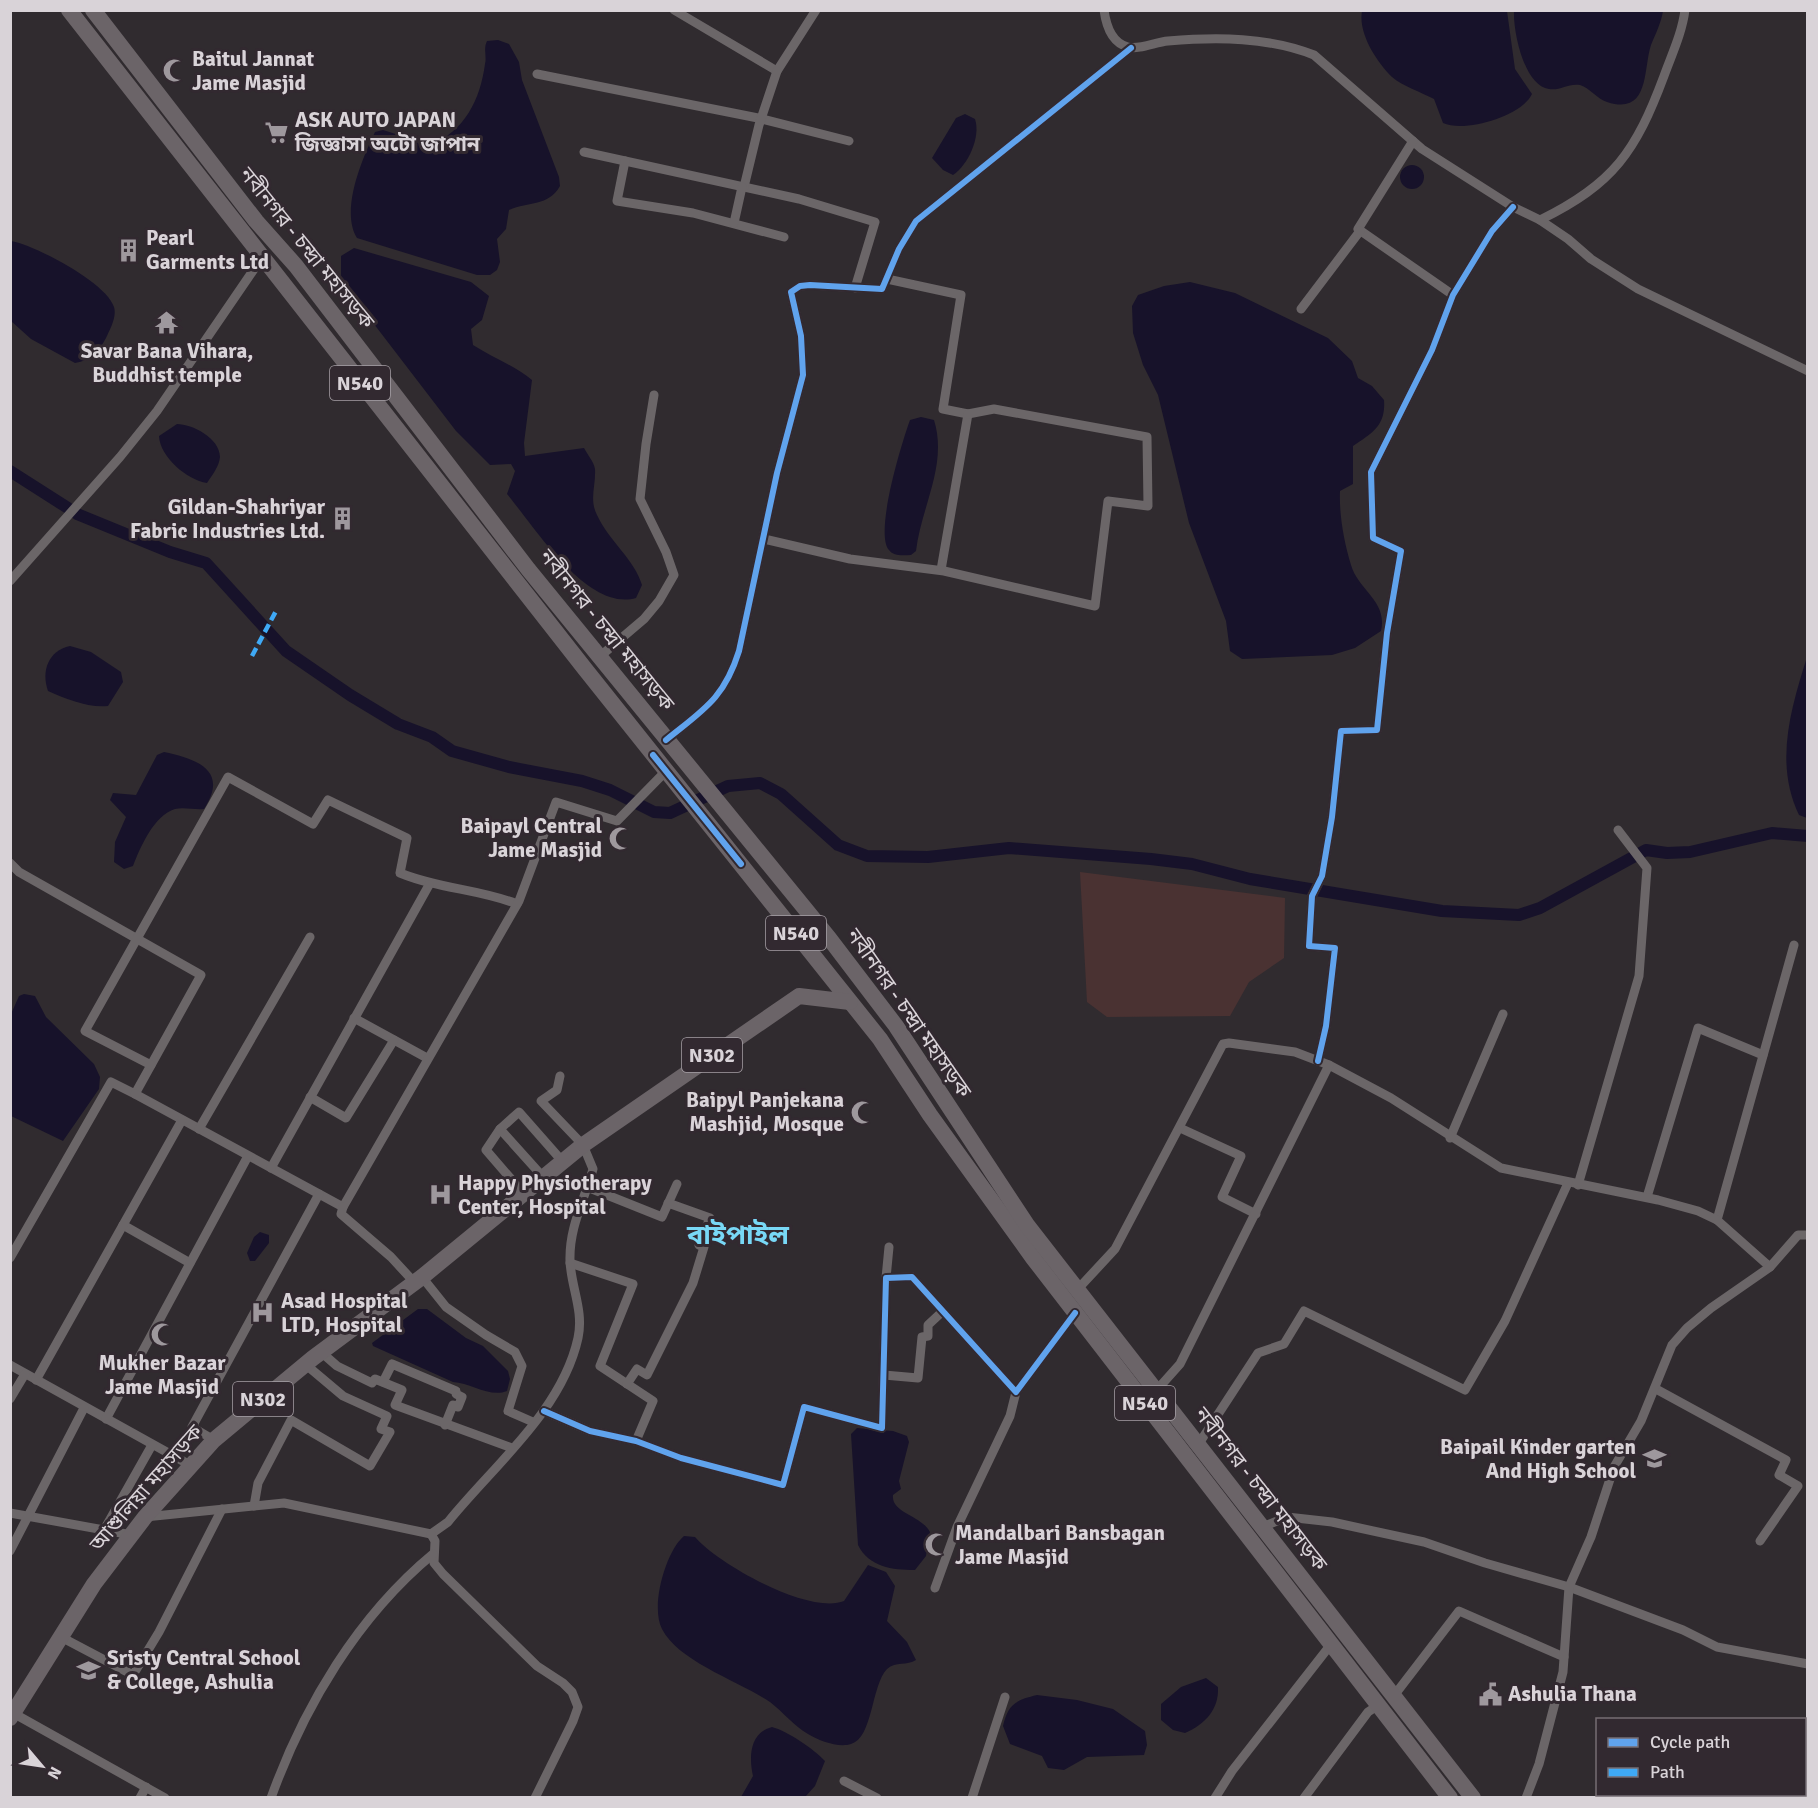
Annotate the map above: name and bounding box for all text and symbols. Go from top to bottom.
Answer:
place label: Baitul Jannat Jame Masjid [192,46,314,96]
mosque icon: Baitul Jannat Jame Masjid [161,58,187,84]
place label: ASK AUTO JAPAN জিজ্ঞাসা অটো জাপান [294,107,481,157]
supermarket icon: ASK AUTO JAPAN জিজ্ঞাসা অটো জাপান [264,119,290,145]
street label: নবীনগর - চন্দ্রা মহাসড়ক [233,161,381,335]
place label: Pearl Garments Ltd [146,225,269,275]
building icon: Pearl Garments Ltd [115,237,141,263]
temple icon: Savar Bana Vihara, Buddhist temple [154,310,180,336]
place label: Savar Bana Vihara, Buddhist temple [81,338,253,388]
road number: N540 [330,366,390,400]
place label: Gildan-Shahriyar Fabric Industries Ltd. [130,494,326,544]
building icon: Gildan-Shahriyar Fabric Industries Ltd. [330,506,356,532]
street label: নবীনগর - চন্দ্রা মহাসড়ক [533,543,681,717]
place label: Baipayl Central Jame Masjid [461,813,602,863]
mosque icon: Baipayl Central Jame Masjid [607,825,633,851]
road number: N540 [766,916,826,950]
street label: নবীনগর - চন্দ্রা মহাসড়ক [840,923,978,1103]
road number: N302 [682,1038,742,1072]
place label: Baipyl Panjekana Mashjid, Mosque [686,1087,844,1137]
mosque icon: Baipyl Panjekana Mashjid, Mosque [849,1099,875,1125]
place label: Happy Physiotherapy Center, Hospital [458,1170,652,1220]
hospital icon: Happy Physiotherapy Center, Hospital [427,1182,453,1208]
district label: বাইপাইল [686,1219,789,1252]
place label: Asad Hospital LTD, Hospital [281,1288,408,1338]
hospital icon: Asad Hospital LTD, Hospital [250,1300,276,1326]
mosque icon: Mukher Bazar Jame Masjid [149,1322,175,1348]
place label: Mukher Bazar Jame Masjid [98,1350,226,1400]
road number: N302 [233,1382,293,1416]
road number: N540 [1115,1386,1175,1420]
street label: নবীনগর - চন্দ্রা মহাসড়ক [1188,1401,1334,1577]
street label: আশুলিয়া মহাসড়ক [83,1419,209,1557]
place label: Baipail Kinder garten And High School [1440,1434,1636,1484]
school or university icon: Baipail Kinder garten And High School [1641,1446,1667,1472]
place label: Mandalbari Bansbagan Jame Masjid [955,1520,1165,1570]
mosque icon: Mandalbari Bansbagan Jame Masjid [924,1532,950,1558]
place label: Sristy Central School & College, Ashulia [107,1645,301,1695]
school or university icon: Sristy Central School & College, Ashulia [76,1657,102,1683]
public building icon: Ashulia Thana [1477,1681,1503,1707]
place label: Ashulia Thana [1508,1681,1637,1707]
legend [1596,1718,1806,1796]
text: Cycle path [1650,1731,1730,1753]
north arrow [12,1736,72,1796]
text: Path [1650,1761,1685,1783]
text: N [43,1763,66,1783]

